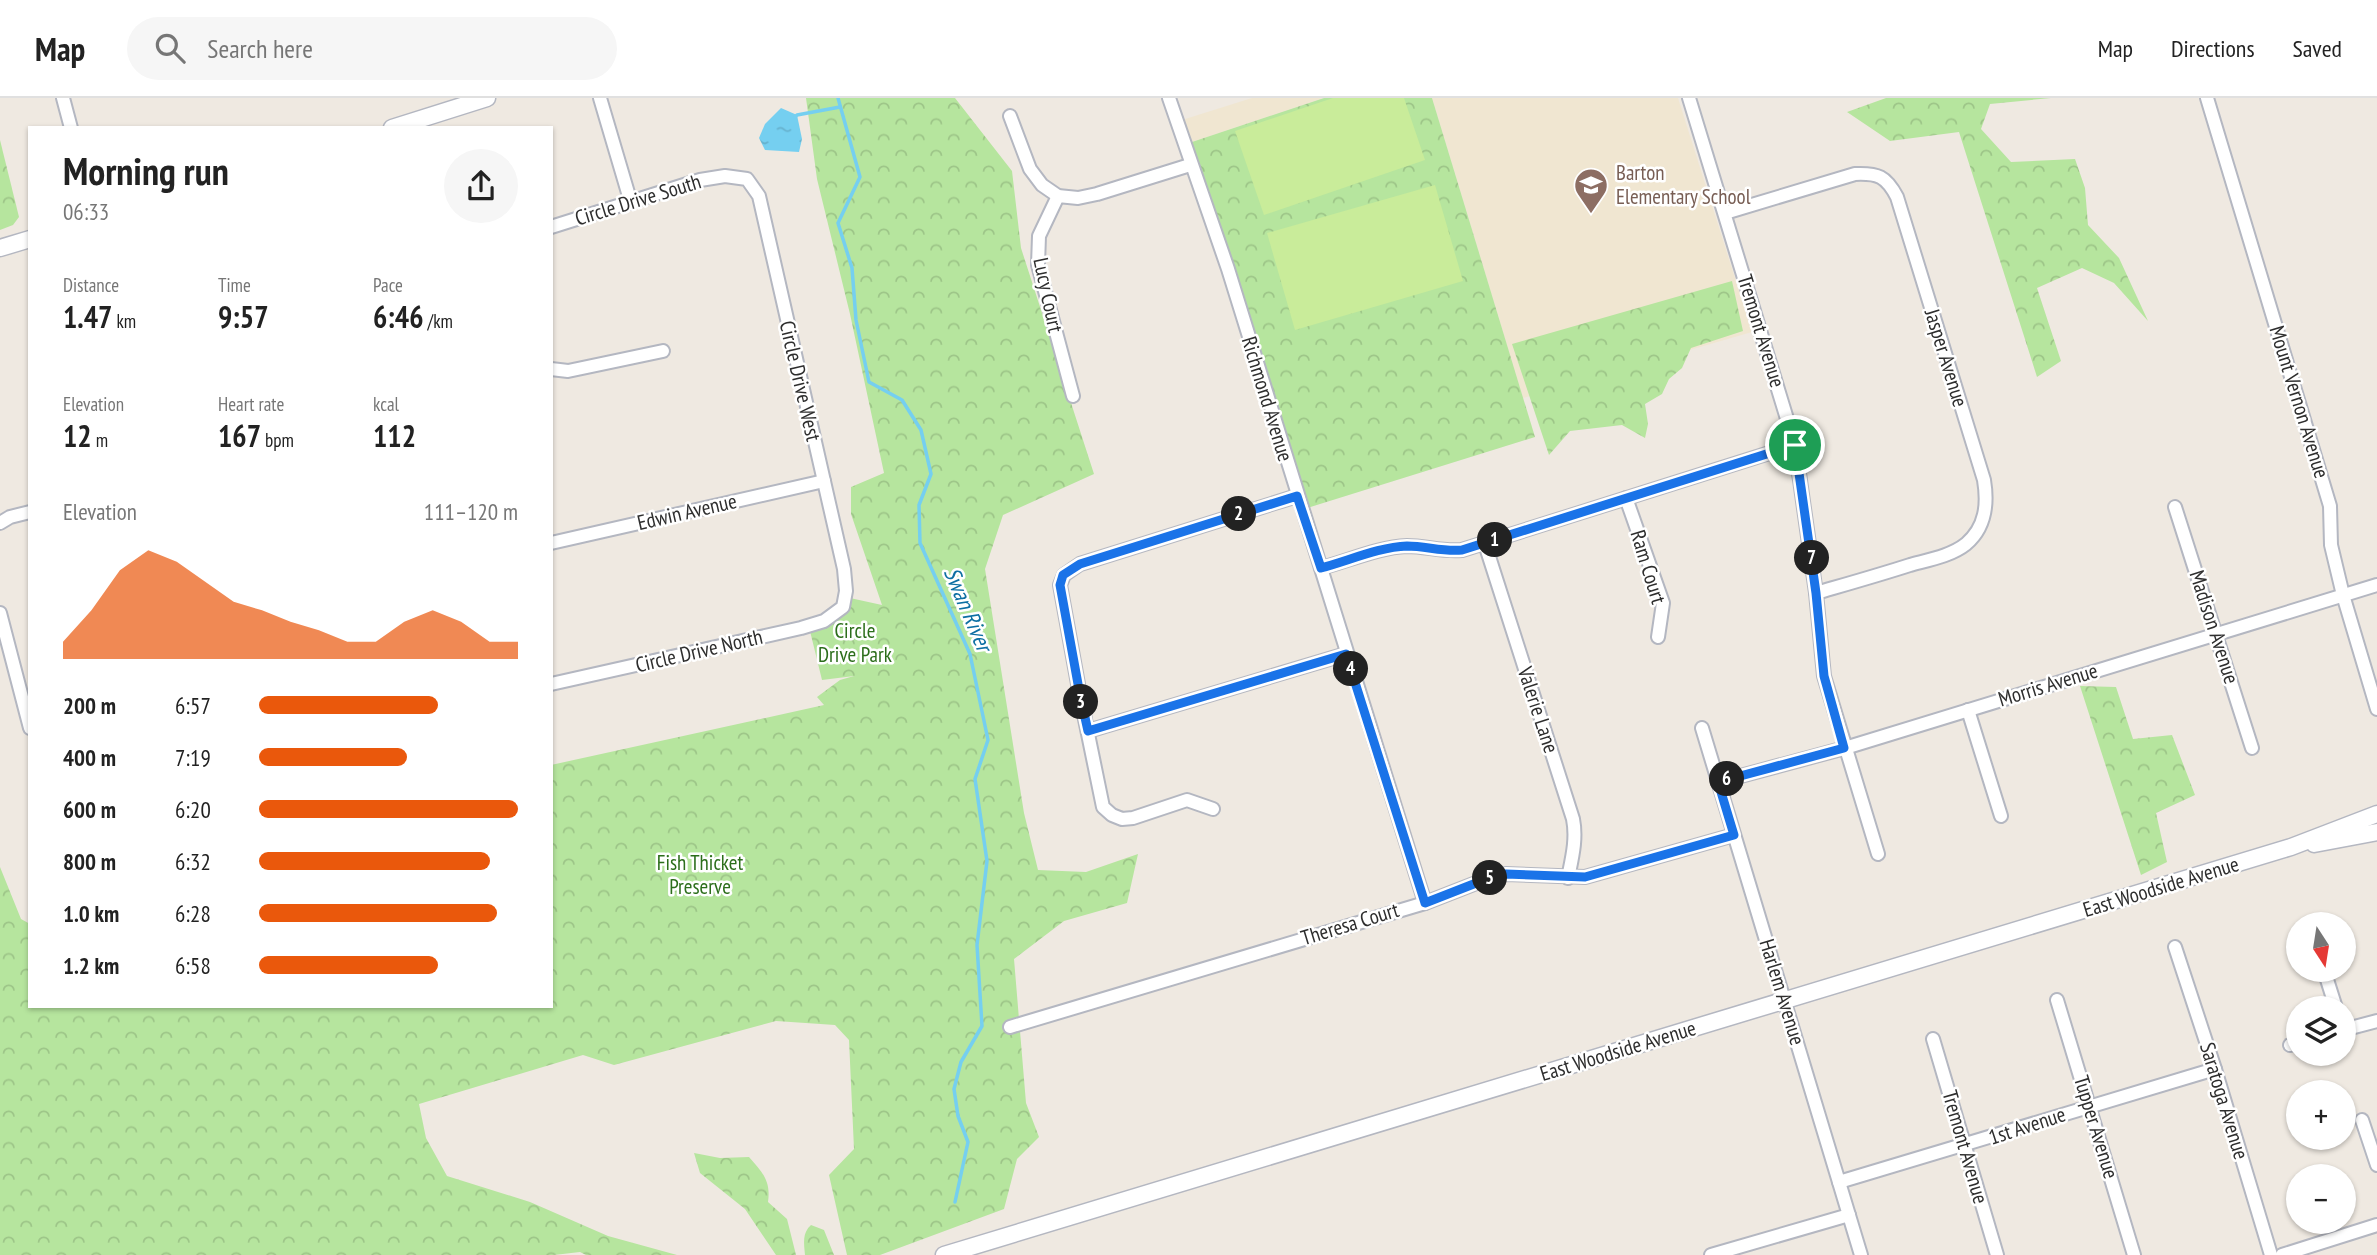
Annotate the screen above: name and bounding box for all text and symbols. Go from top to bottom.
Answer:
search box [127,17,617,80]
text: Map [35,27,85,70]
icon: search [151,29,189,67]
text: Search here [207,32,313,65]
text: Map [2098,33,2133,64]
text: Directions [2171,33,2255,64]
text: Saved [2293,33,2342,64]
text: Morning run [63,146,229,195]
button: share [444,149,518,223]
place label: Barton Elementary School [1616,159,1751,210]
school or university icon: Barton Elementary School [1572,166,1610,215]
street label: Circle Drive South [572,168,704,231]
text: 06:33 [63,197,109,226]
street label: Lucy Court [1027,255,1070,335]
street label: Tremont Avenue [1731,271,1791,391]
text: Distance [63,273,119,297]
text: Time [218,273,251,297]
text: Pace [373,273,403,297]
text: 1.47 [63,297,112,336]
text: 9:57 [218,297,269,336]
text: 6:46 [373,297,424,336]
street label: Jasper Avenue [1918,305,1974,410]
text: km [112,309,136,333]
text: /km [424,309,453,333]
street label: Circle Drive West [774,318,827,444]
street label: Mount Vernon Avenue [2263,322,2336,481]
street label: Richmond Avenue [1236,333,1299,465]
text: Elevation [63,392,124,416]
text: Heart rate [218,392,284,416]
text: kcal [373,392,399,416]
pin [1765,415,1825,475]
text: 12 [63,416,92,455]
text: 167 [218,416,261,455]
text: 112 [373,416,416,455]
icon: arrive [1776,426,1814,464]
text: m [92,428,108,452]
text: bpm [261,428,294,452]
street label: Edwin Avenue [635,487,739,536]
pin: 2 [1222,496,1256,532]
text: Elevation [63,497,137,526]
text: 111–120 m [424,497,518,526]
text: 2 [1234,501,1243,525]
pin: 1 [1478,522,1512,558]
text: 1 [1490,527,1499,551]
street label: Ram Court [1624,527,1673,607]
pin: 7 [1794,540,1829,575]
text: 7 [1807,545,1816,569]
water label: Swan River [938,562,1001,659]
street label: Madison Avenue [2183,567,2246,687]
park label: Circle Drive Park [818,617,892,668]
street label: Circle Drive North [633,623,765,678]
pin: 4 [1334,652,1368,686]
text: 4 [1346,656,1355,680]
street label: Morris Avenue [1995,657,2101,712]
street label: Valerie Lane [1512,662,1565,756]
pin: 3 [1064,684,1098,720]
text: 3 [1076,689,1085,713]
text: 200 m [63,691,116,720]
text: 6:57 [175,691,211,720]
text: 400 m [63,743,116,772]
text: 7:19 [175,743,211,772]
pin: 6 [1710,762,1744,796]
text: 6 [1722,766,1731,790]
text: 600 m [63,795,116,824]
text: 6:20 [175,795,211,824]
text: 800 m [63,847,116,876]
text: 6:32 [175,847,211,876]
park label: Fish Thicket Preserve [657,849,743,900]
street label: East Woodside Avenue [2080,850,2242,923]
pin: 5 [1472,860,1508,896]
text: 5 [1485,865,1494,889]
street label: Theresa Court [1298,896,1402,951]
text: 1.0 km [63,899,119,928]
text: 6:28 [175,899,211,928]
north arrow [2286,912,2356,982]
map controls [2286,912,2356,1234]
street label: Harlem Avenue [1754,935,1811,1048]
text: 1.2 km [63,951,119,980]
text: 6:58 [175,951,211,980]
button: layers [2286,996,2356,1066]
street label: East Woodside Avenue [1537,1014,1699,1087]
street label: Saratoga Avenue [2194,1039,2255,1163]
street label: Tupper Avenue [2068,1072,2125,1182]
button: + [2286,1080,2356,1150]
street label: Tremont Avenue [1936,1087,1995,1207]
street label: 1st Avenue [1985,1100,2069,1151]
button: − [2286,1164,2356,1234]

